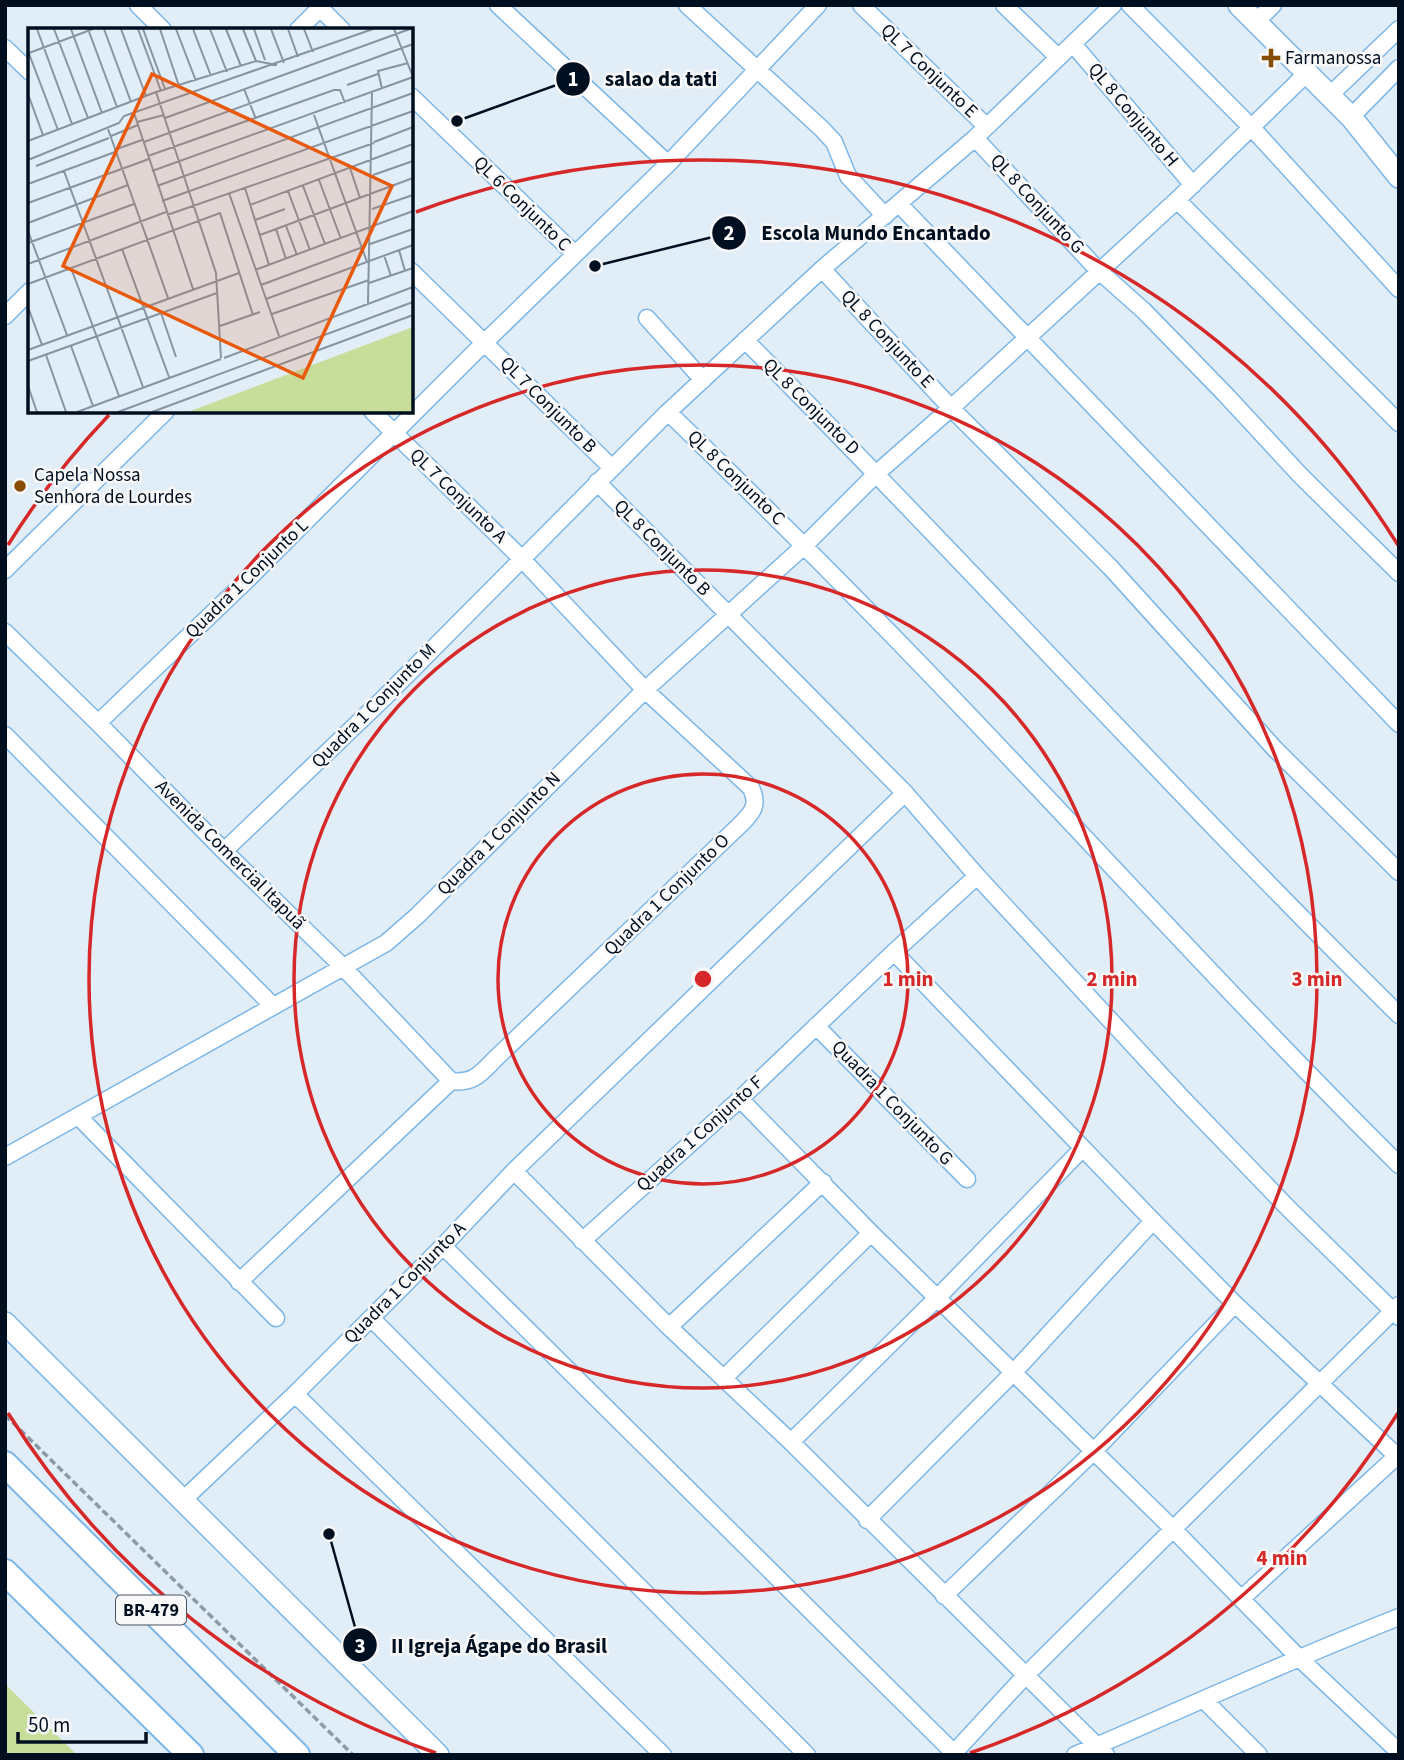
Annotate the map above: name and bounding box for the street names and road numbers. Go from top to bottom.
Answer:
street label: QL 7 Conjunto E [874,17,984,125]
street label: QL 8 Conjunto H [1081,57,1185,173]
street label: QL 8 Conjunto G [984,148,1090,260]
street label: QL 6 Conjunto C [467,150,577,258]
street label: QL 8 Conjunto E [834,284,940,394]
street label: QL 7 Conjunto B [493,350,603,460]
street label: QL 8 Conjunto D [756,352,866,462]
street label: QL 8 Conjunto C [681,424,791,532]
street label: QL 7 Conjunto A [403,442,513,550]
street label: QL 8 Conjunto B [607,493,717,603]
street label: Quadra 1 Conjunto L [179,513,315,645]
street label: Quadra 1 Conjunto M [305,637,443,775]
street label: Quadra 1 Conjunto N [431,766,567,902]
street label: Avenida Comercial Itapuã [149,774,311,936]
street label: Quadra 1 Conjunto O [598,828,736,962]
street label: Quadra 1 Conjunto G [825,1034,959,1172]
street label: Quadra 1 Conjunto F [631,1070,769,1198]
street label: Quadra 1 Conjunto A [338,1215,473,1350]
road number: BR-479 [116,1596,186,1624]

